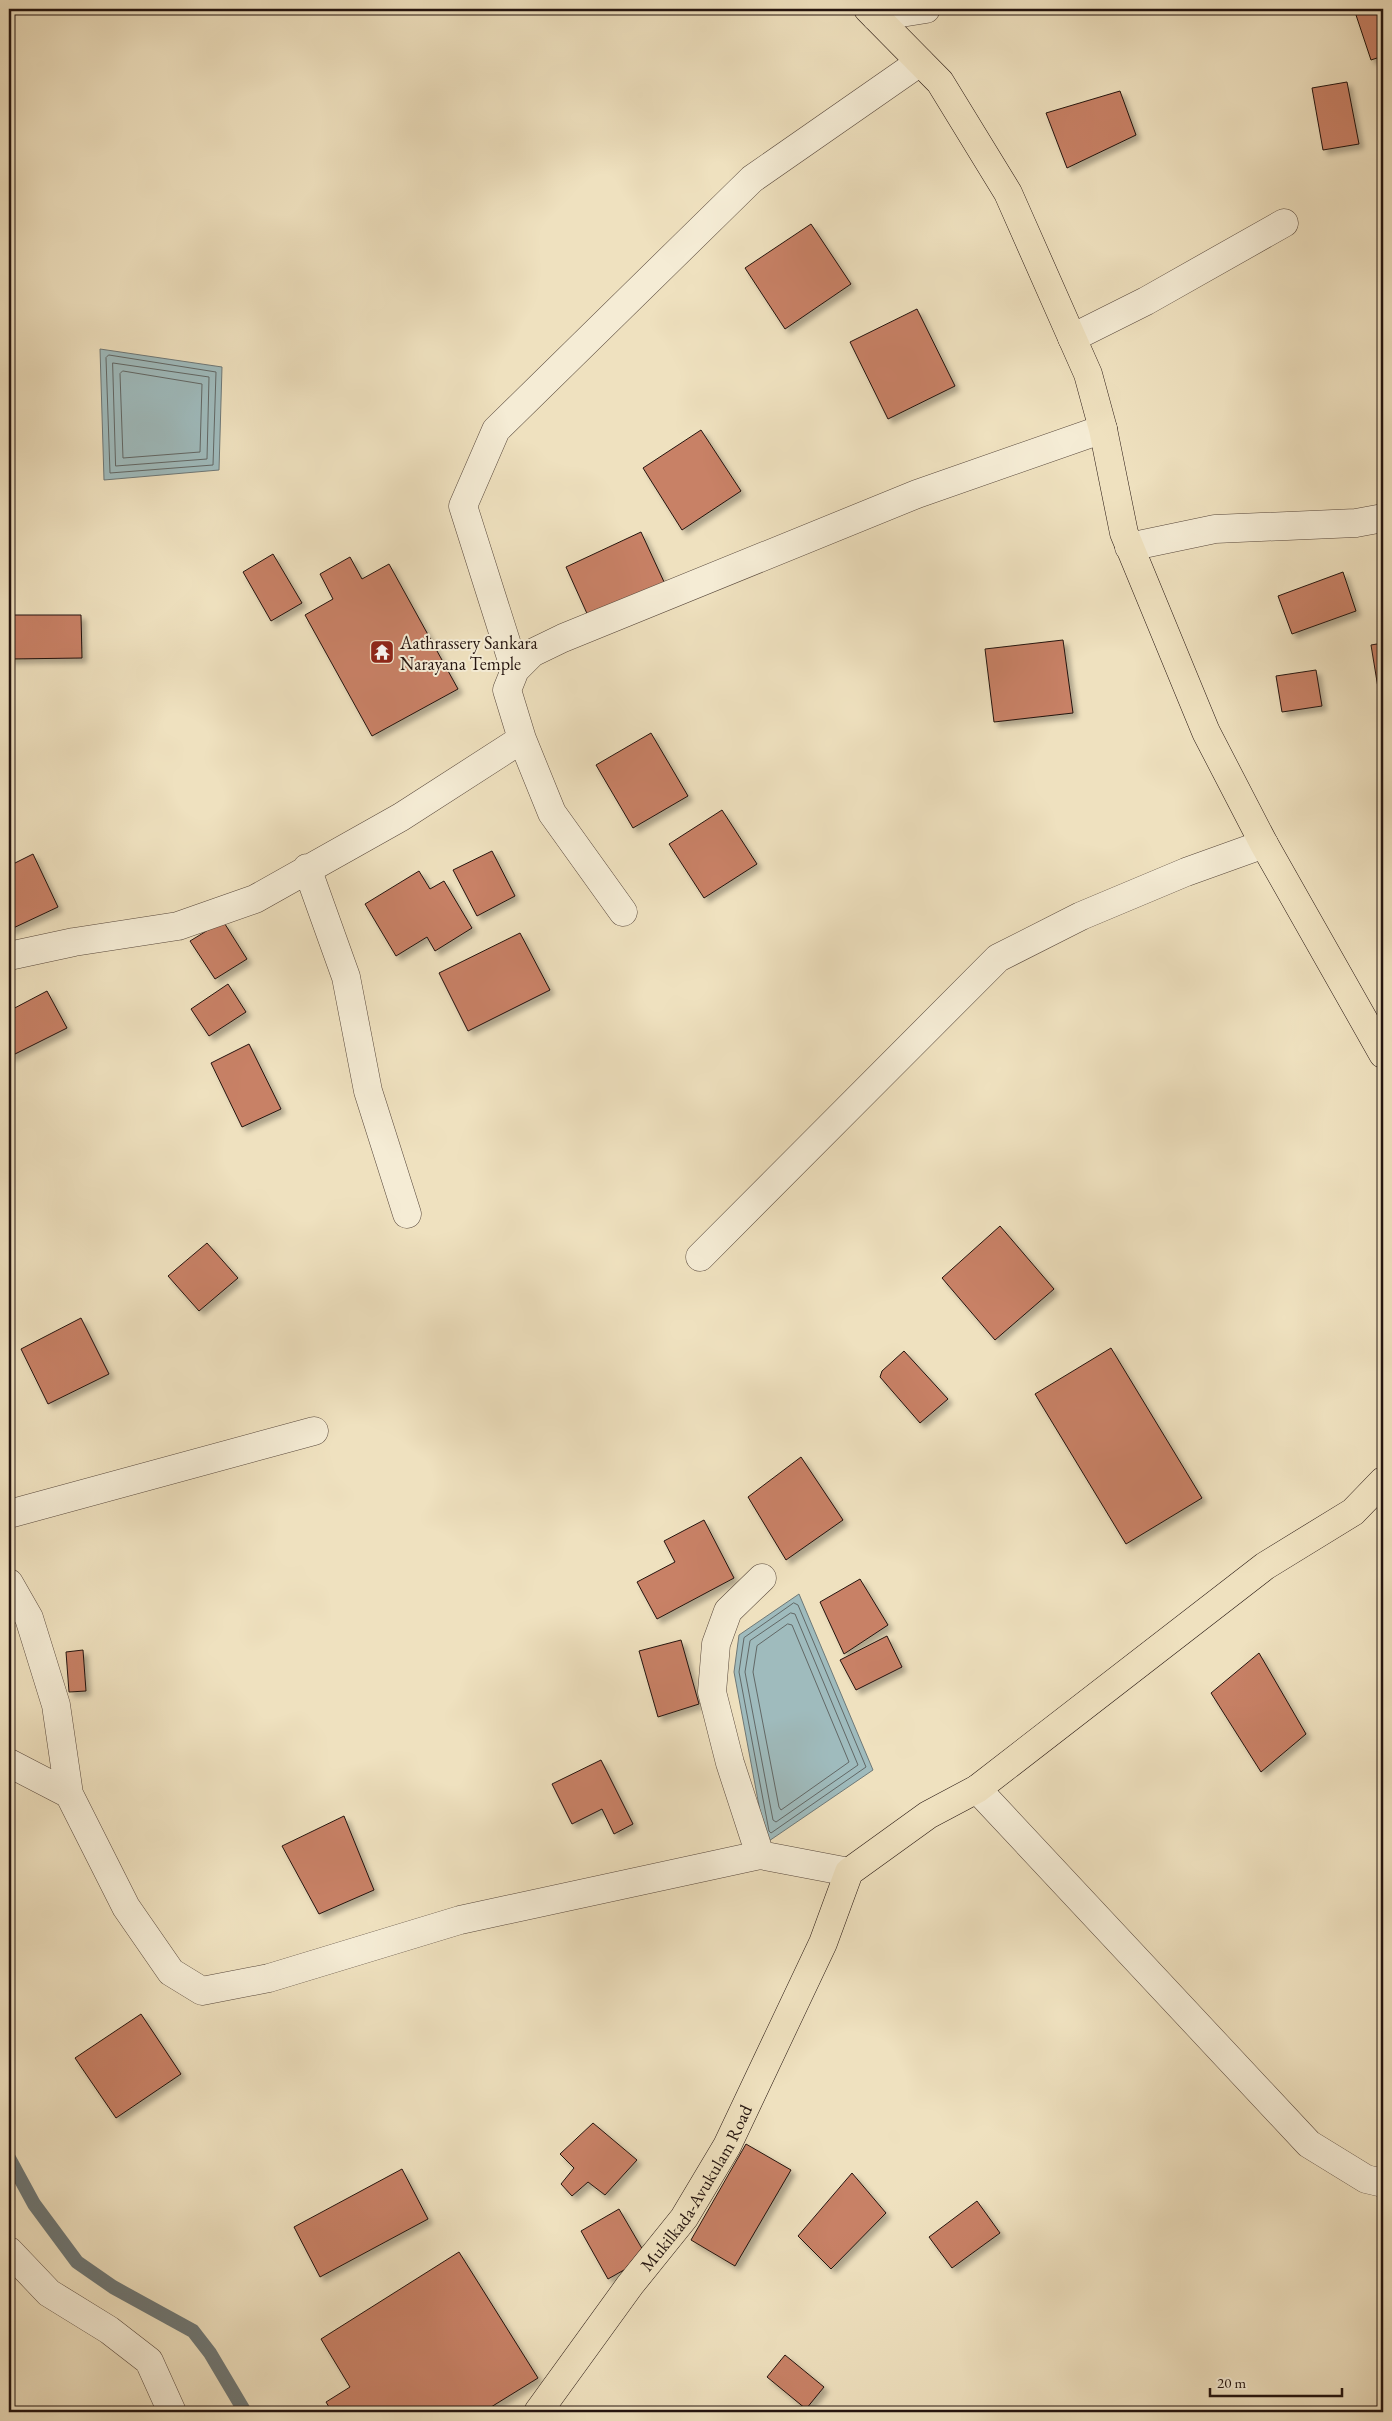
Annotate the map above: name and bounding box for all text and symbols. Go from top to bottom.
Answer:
place label: Aathrassery Sankara Narayana Temple [399,631,539,675]
temple icon: Aathrassery Sankara Narayana Temple [369,639,395,665]
street label: Mukilkada-Avukulam Road [635,2100,757,2275]
scale bar [1210,2366,1342,2398]
text: 20 m [1217,2373,1246,2392]

